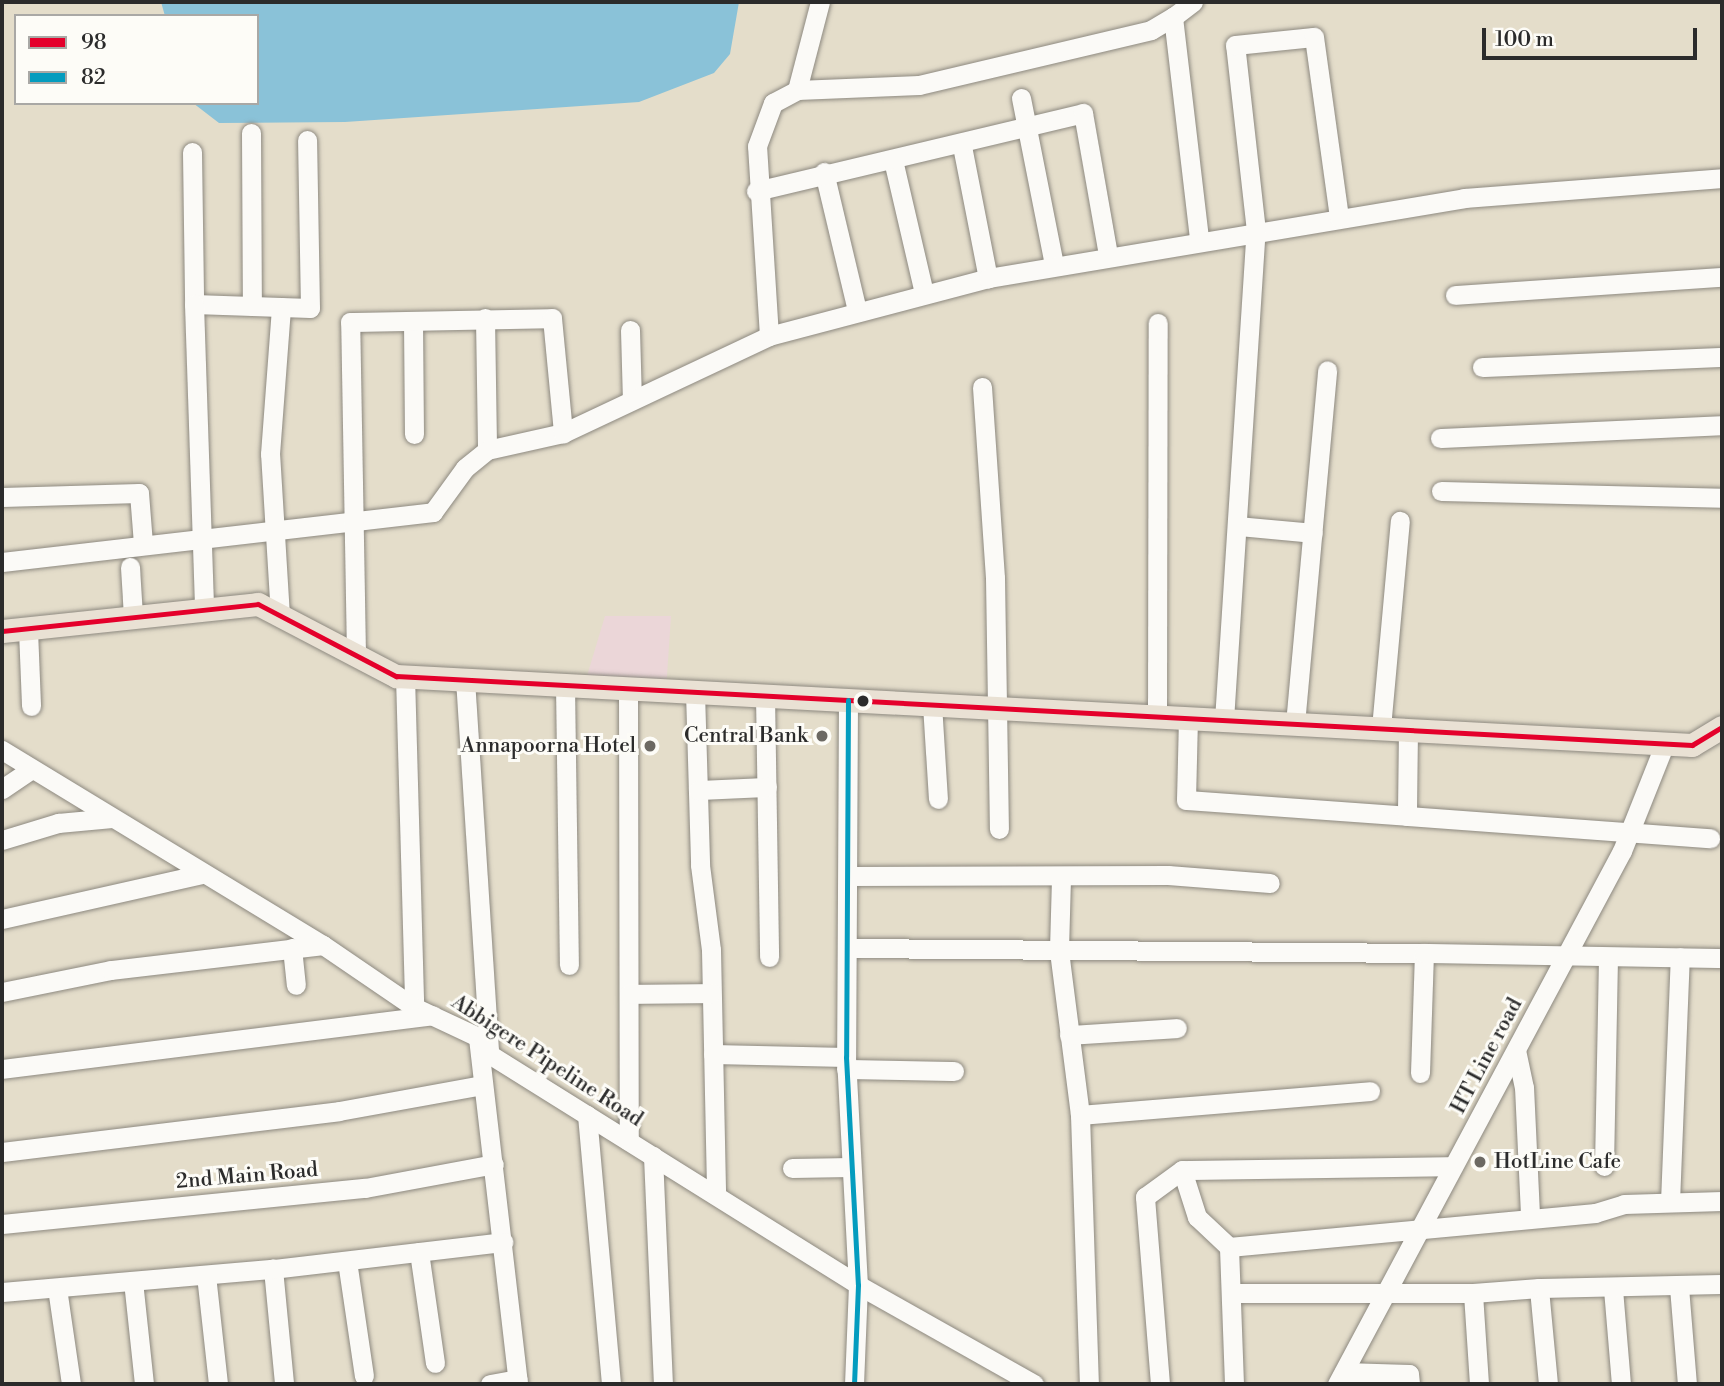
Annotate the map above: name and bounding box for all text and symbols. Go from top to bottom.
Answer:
legend [14,14,259,105]
scale bar [1486,14,1701,58]
text: 100 m [1495,27,1554,53]
text: 98 [81,30,107,56]
text: 82 [81,65,106,91]
unlabelled marker [856,694,870,708]
place label: Central Bank [684,723,808,749]
marker: Central Bank [814,728,830,744]
place label: Annapoorna Hotel [461,733,636,759]
marker: Annapoorna Hotel [642,738,658,754]
street label: Abbigere Pipeline Road [447,990,647,1132]
street label: HT Line road [1446,994,1528,1118]
place label: HotLine Cafe [1494,1149,1621,1175]
marker: HotLine Cafe [1472,1154,1488,1170]
street label: 2nd Main Road [175,1157,319,1195]

